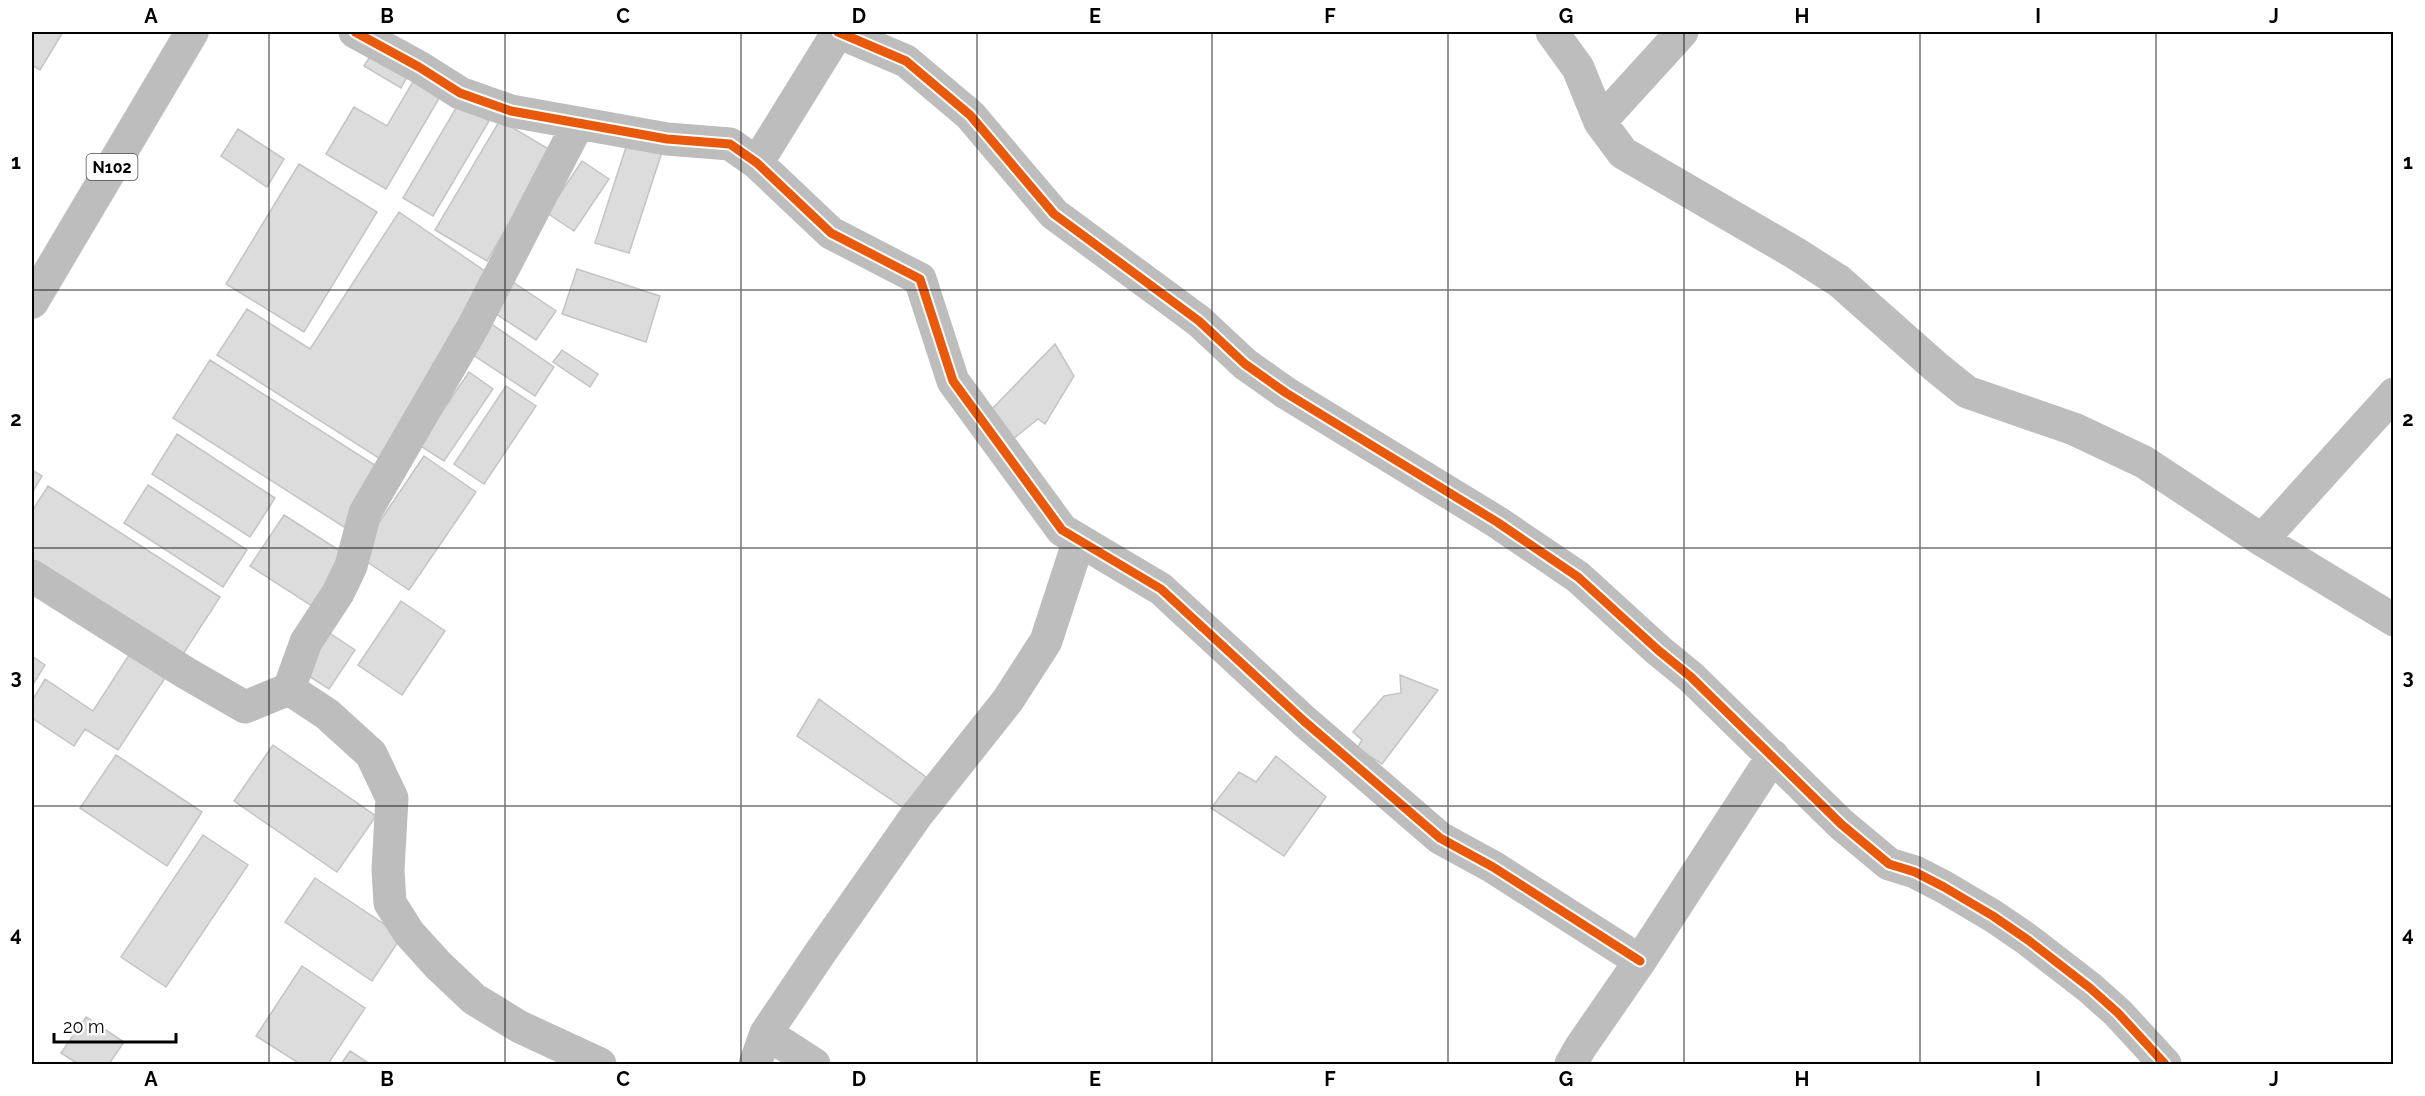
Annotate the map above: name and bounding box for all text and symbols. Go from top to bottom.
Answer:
text: A [144,4,158,28]
text: B [380,4,394,28]
text: C [616,4,630,28]
text: D [852,4,866,28]
text: E [1089,4,1101,28]
text: F [1324,4,1336,28]
text: G [1559,4,1573,28]
text: H [1795,4,1809,28]
text: I [2035,4,2041,28]
text: J [2269,4,2279,28]
text: 1 [11,150,21,174]
text: 1 [2403,150,2413,174]
road number: N102 [86,154,138,180]
text: 2 [10,407,22,431]
text: 2 [2402,407,2414,431]
text: 3 [10,665,22,689]
text: 3 [2402,665,2414,689]
text: 4 [10,922,22,946]
text: 4 [2402,922,2414,946]
scale bar [54,1006,176,1044]
text: 20 m [63,1016,105,1037]
text: A [144,1067,158,1091]
text: B [380,1067,394,1091]
text: C [616,1067,630,1091]
text: D [852,1067,866,1091]
text: E [1089,1067,1101,1091]
text: F [1324,1067,1336,1091]
text: G [1559,1067,1573,1091]
text: H [1795,1067,1809,1091]
text: I [2035,1067,2041,1091]
text: J [2269,1067,2279,1091]

